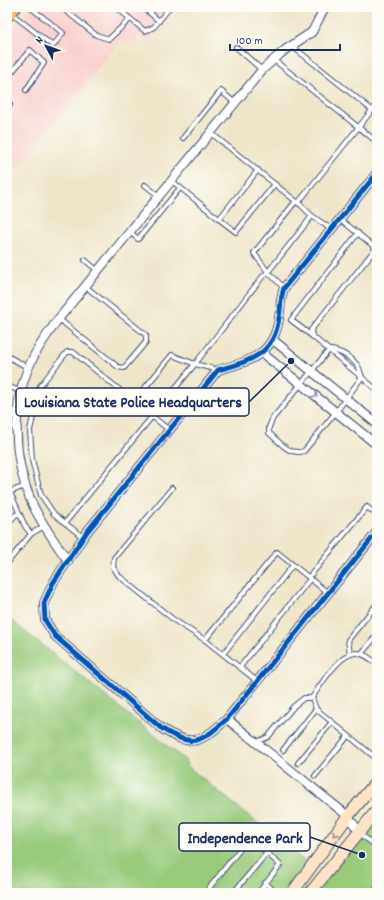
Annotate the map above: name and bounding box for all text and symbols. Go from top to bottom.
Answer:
north arrow [26,26,66,66]
scale bar [230,26,340,52]
text: N [32,33,48,48]
text: 100 m [236,33,263,50]
callout: Louisiana State Police Headquarters [16,388,249,416]
one-way arrow [310,390,317,397]
text: Louisiana State Police Headquarters [24,392,242,415]
callout: Independence Park [179,823,310,851]
text: Independence Park [187,828,303,851]
one-way arrow [333,829,340,836]

